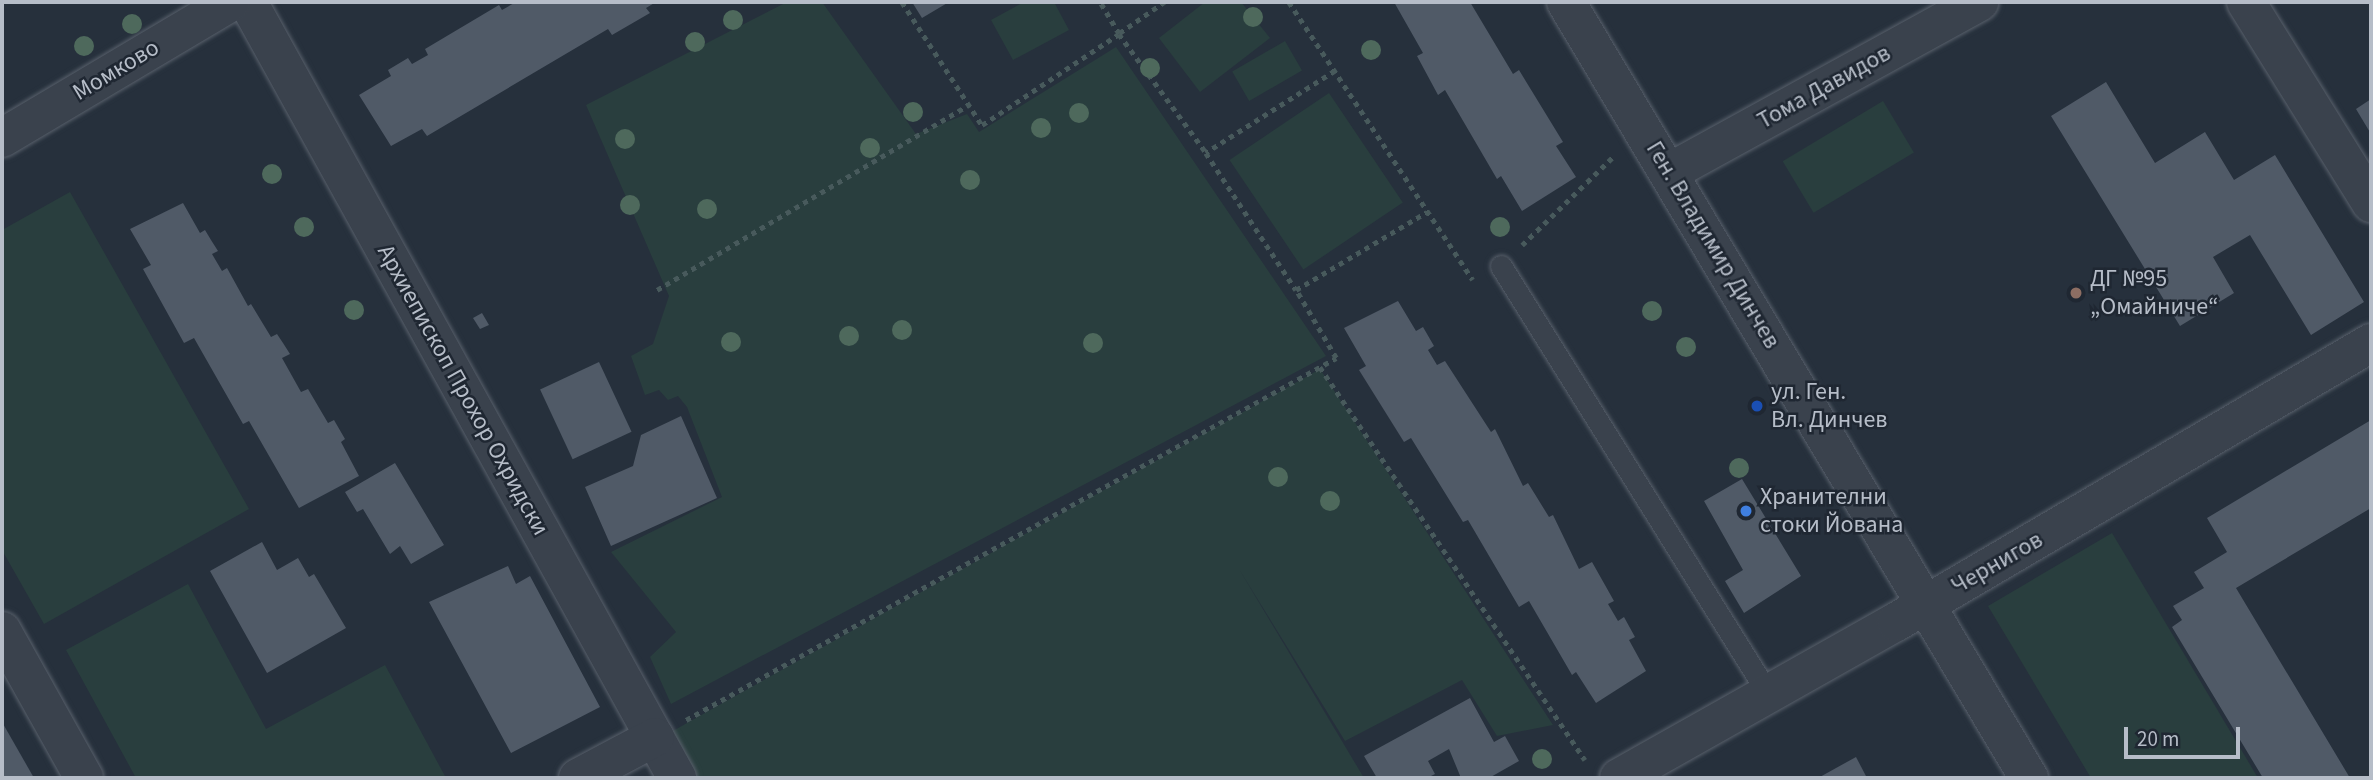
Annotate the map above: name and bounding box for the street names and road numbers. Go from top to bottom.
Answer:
street label: Момково [68,33,164,107]
street label: Тома Давидов [1752,39,1896,135]
street label: Ген. Владимир Динчев [1640,136,1786,354]
street label: Архиепископ Прохор Охридски [371,240,555,540]
street label: Чернигов [1946,525,2048,601]

